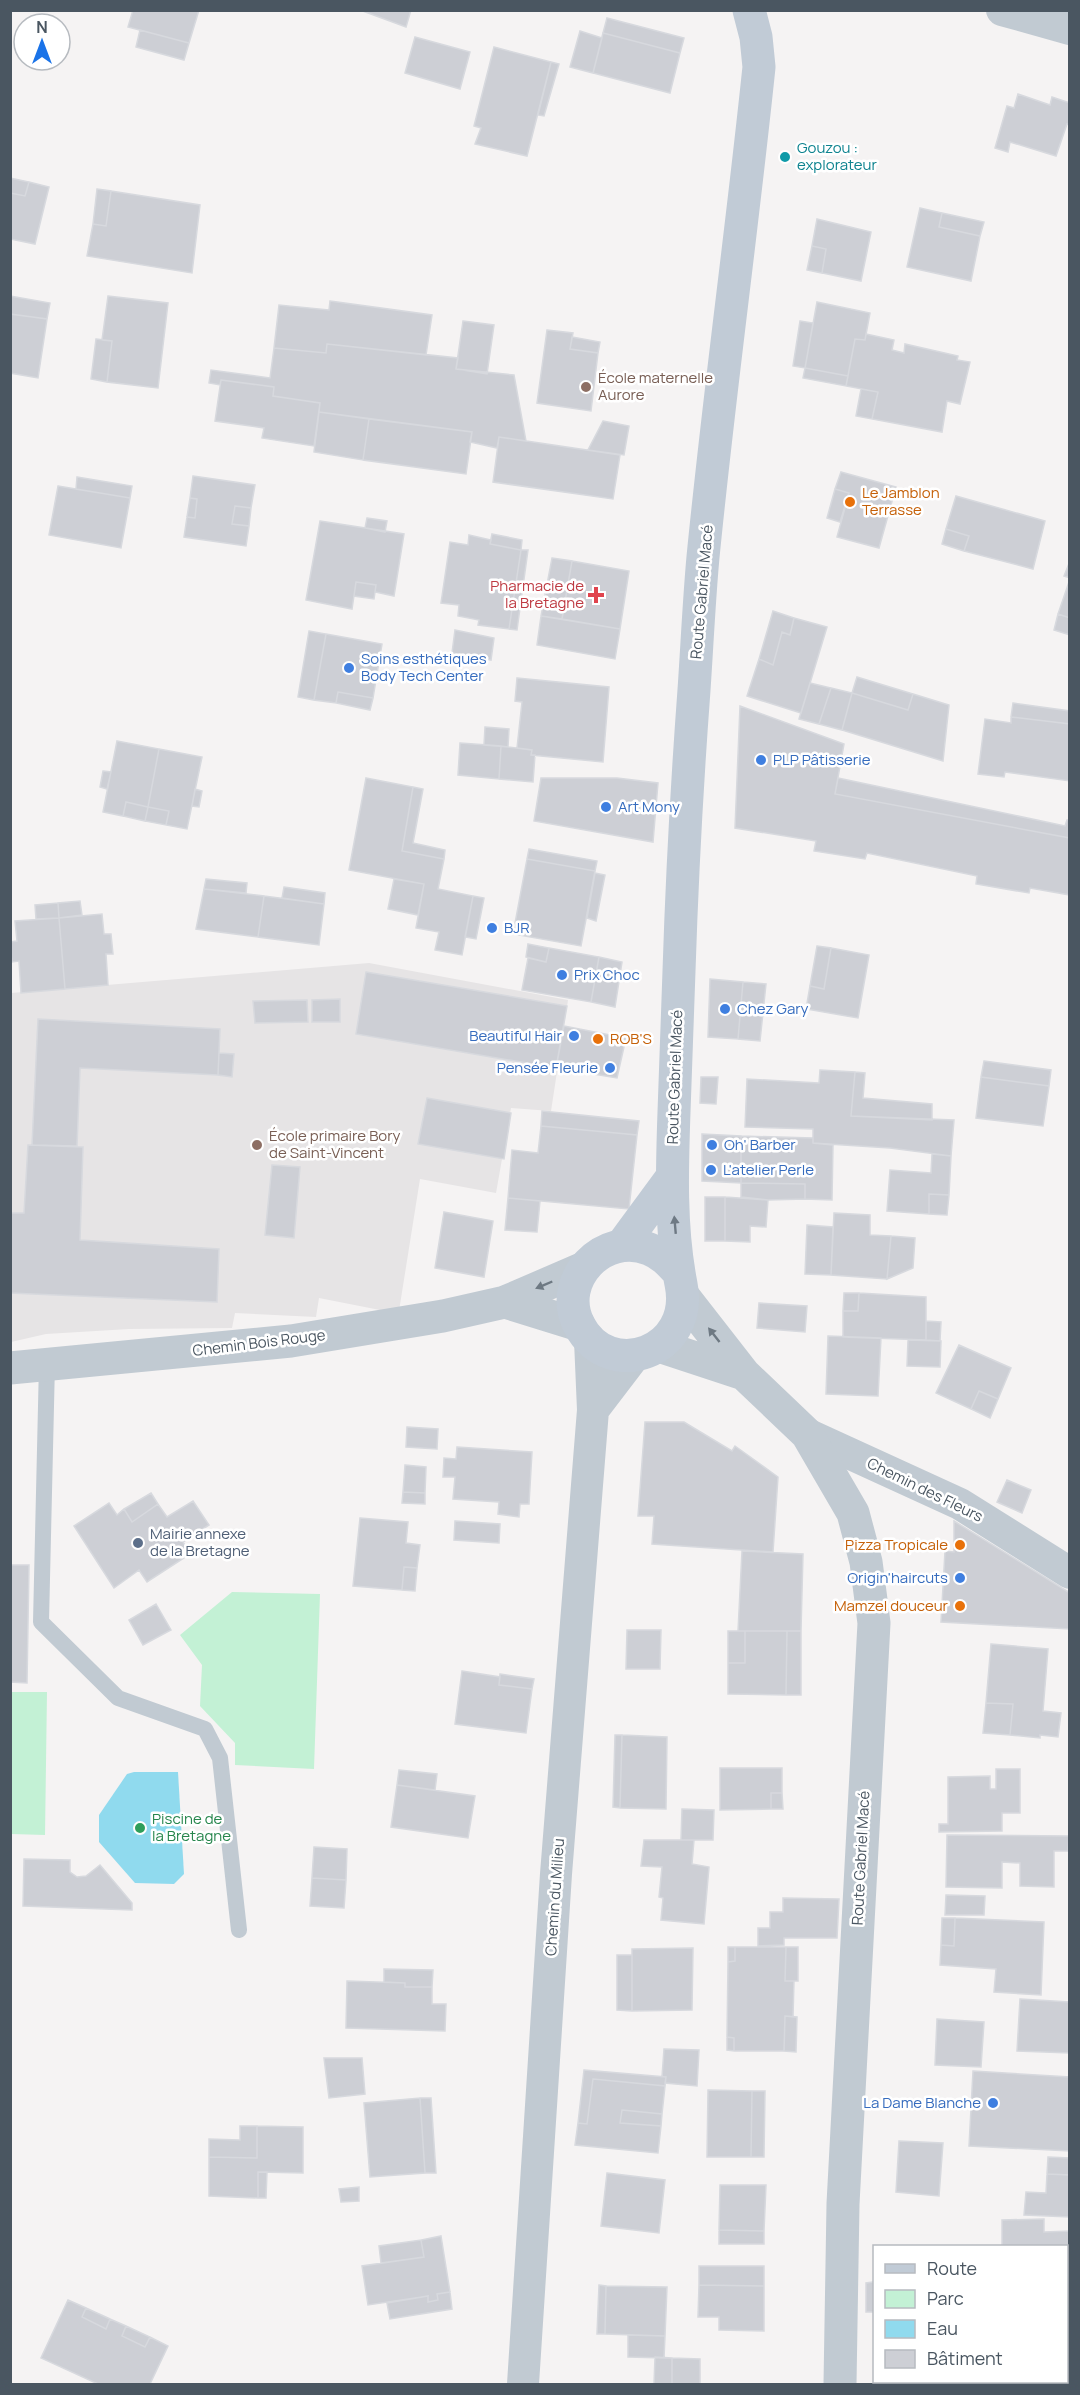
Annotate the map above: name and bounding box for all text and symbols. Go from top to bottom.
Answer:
north arrow [12,12,72,72]
text: N [36,16,48,38]
place label: Gouzou : explorateur [797,137,877,175]
marker: Gouzou : explorateur [778,150,792,164]
place label: École maternelle Aurore [598,367,713,405]
marker: École maternelle Aurore [579,380,593,394]
place label: Le Jamblon Terrasse [862,482,940,520]
marker: Le Jamblon Terrasse [843,495,857,509]
street label: Route Gabriel Macé [685,524,718,660]
place label: Pharmacie de la Bretagne [490,575,584,613]
marker: Pharmacie de la Bretagne [589,588,603,602]
place label: Soins esthétiques Body Tech Center [361,648,487,686]
marker: Soins esthétiques Body Tech Center [342,661,356,675]
place label: PLP Pâtisserie [773,749,871,770]
marker: PLP Pâtisserie [754,753,768,767]
place label: Art Mony [618,796,680,817]
marker: Art Mony [599,800,613,814]
place label: BJR [504,917,530,938]
marker: BJR [485,921,499,935]
place label: Prix Choc [574,964,640,985]
marker: Prix Choc [555,968,569,982]
place label: Chez Gary [737,998,809,1019]
marker: Chez Gary [718,1002,732,1016]
street label: Route Gabriel Macé [662,1009,687,1145]
place label: Beautiful Hair [469,1025,563,1046]
place label: ROB'S [610,1028,652,1049]
marker: Beautiful Hair [567,1029,581,1043]
marker: ROB'S [591,1032,605,1046]
place label: Pensée Fleurie [497,1057,598,1078]
marker: Pensée Fleurie [603,1061,617,1075]
place label: École primaire Bory de Saint-Vincent [269,1125,401,1163]
place label: Oh' Barber [724,1134,796,1155]
marker: École primaire Bory de Saint-Vincent [250,1138,264,1152]
marker: Oh' Barber [705,1138,719,1152]
place label: L'atelier Perle [723,1159,814,1180]
marker: L'atelier Perle [704,1163,718,1177]
one-way arrow [671,1215,680,1234]
one-way arrow [535,1281,553,1290]
street label: Chemin Bois Rouge [191,1324,327,1361]
one-way arrow [709,1328,721,1343]
street label: Chemin des Fleurs [864,1452,987,1527]
place label: Mairie annexe de la Bretagne [150,1523,250,1561]
place label: Pizza Tropicale [845,1534,948,1555]
marker: Mairie annexe de la Bretagne [131,1536,145,1550]
marker: Pizza Tropicale [953,1538,967,1552]
place label: Origin'haircuts [847,1567,948,1588]
marker: Origin'haircuts [953,1571,967,1585]
place label: Mamzel douceur [834,1595,949,1616]
marker: Mamzel douceur [953,1599,967,1613]
street label: Route Gabriel Macé [846,1790,875,1926]
place label: Piscine de la Bretagne [152,1808,231,1846]
marker: Piscine de la Bretagne [133,1821,147,1835]
street label: Chemin du Milieu [540,1837,569,1957]
place label: La Dame Blanche [863,2092,981,2113]
marker: La Dame Blanche [986,2096,1000,2110]
legend [873,2245,1068,2383]
text: Route [927,2256,977,2280]
text: Parc [927,2286,964,2310]
text: Eau [927,2316,958,2340]
text: Bâtiment [927,2346,1003,2370]

